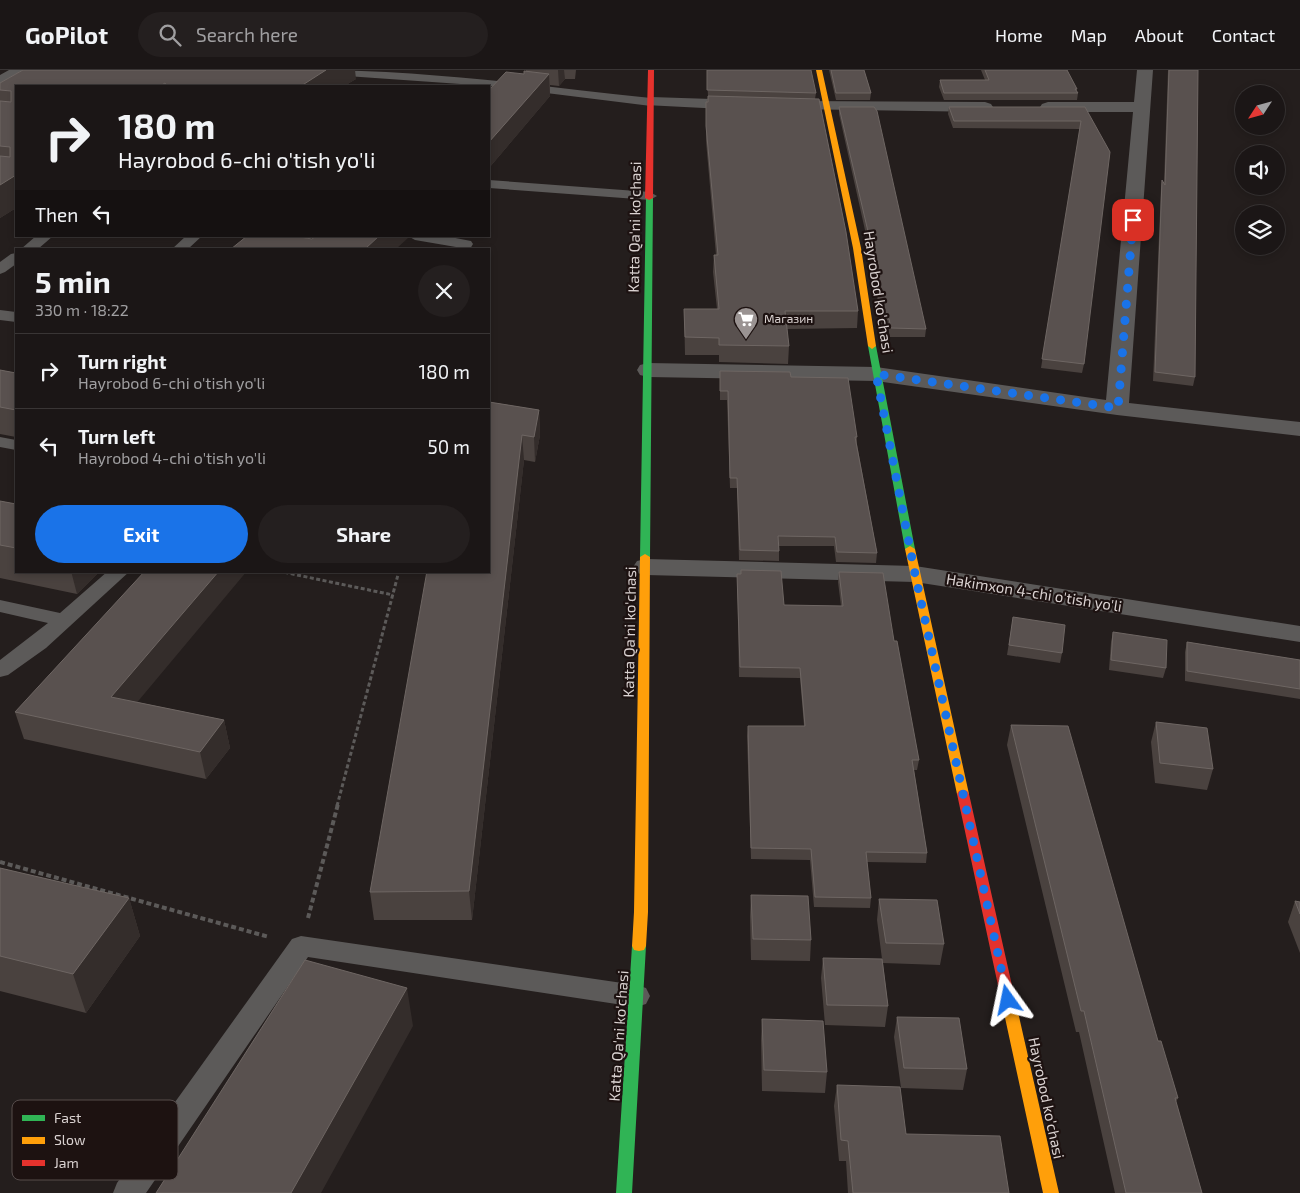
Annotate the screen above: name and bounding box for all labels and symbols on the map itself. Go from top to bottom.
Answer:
north arrow [1235,85,1285,135]
street label: Katta Qa'ni ko'chasi [624,161,645,293]
pin [1112,199,1154,241]
street label: Hayrobod ko'chasi [860,229,898,354]
supermarket icon: Магазин [733,306,759,340]
place label: Магазин [764,311,813,325]
street label: Katta Qa'ni ko'chasi [619,566,640,698]
street label: Hakimxon 4-chi o'tish yo'li [945,569,1123,615]
street label: Katta Qa'ni ko'chasi [604,970,633,1102]
position arrow [981,973,1033,1025]
street label: Hayrobod ko'chasi [1025,1035,1069,1160]
legend [12,1100,178,1180]
text: Fast [54,1109,81,1126]
text: Slow [54,1131,86,1148]
text: Jam [54,1154,79,1171]

